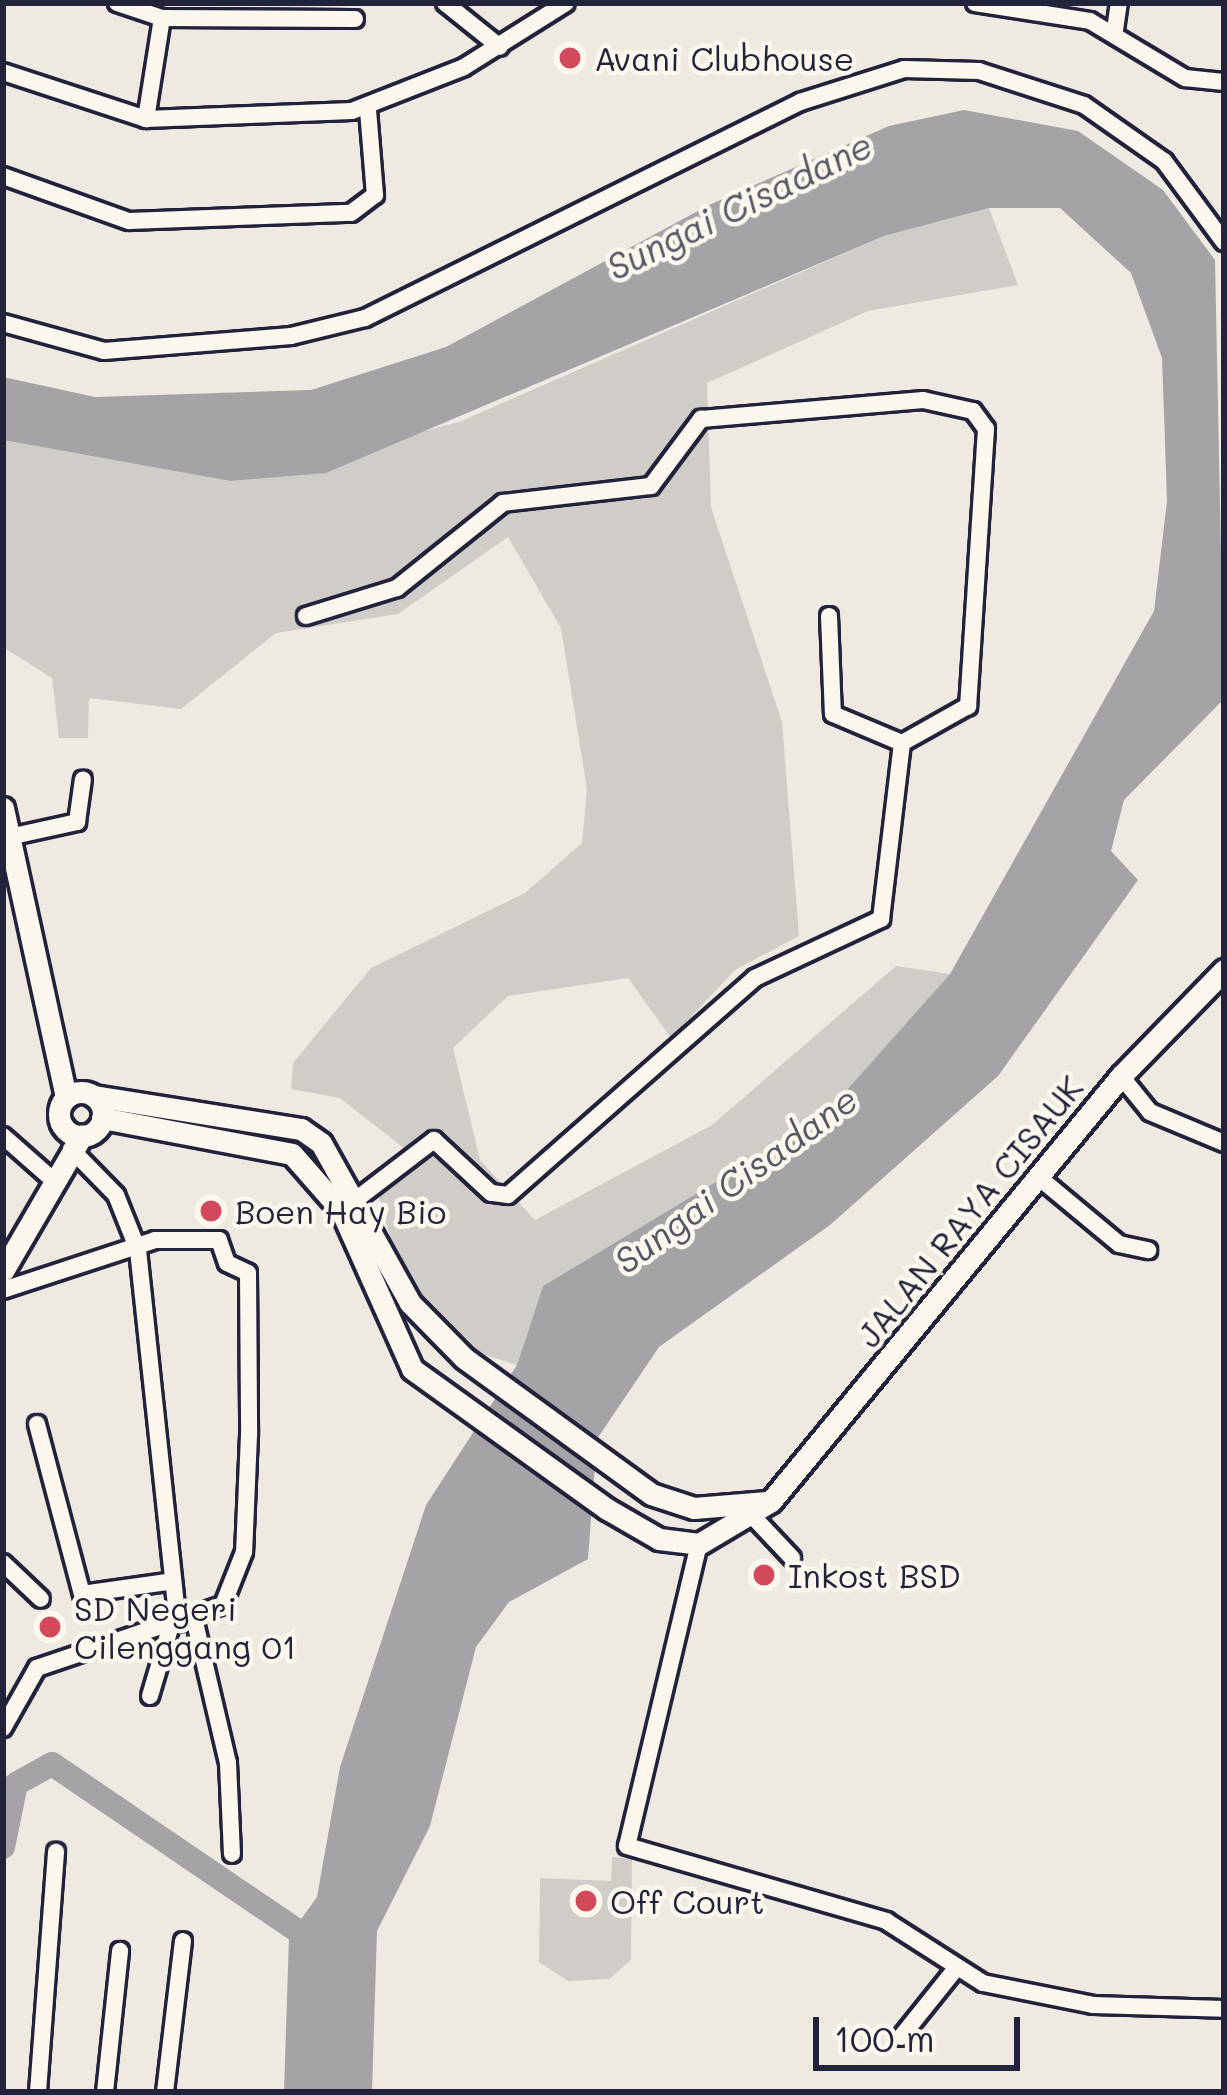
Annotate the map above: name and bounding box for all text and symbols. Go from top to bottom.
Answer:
place label: Avani Clubhouse [594,38,854,78]
marker: Avani Clubhouse [557,45,583,71]
water label: Sungai Cisadane [599,122,879,288]
street label: JALAN RAYA CISAUK [848,1068,1090,1354]
water label: Sungai Cisadane [605,1076,865,1282]
place label: Boen Hay Bio [235,1191,446,1231]
marker: Boen Hay Bio [198,1198,224,1224]
place label: Inkost BSD [788,1555,961,1595]
marker: Inkost BSD [751,1562,777,1588]
place label: SD Negeri Cilenggang 01 [74,1588,297,1666]
marker: SD Negeri Cilenggang 01 [37,1614,63,1640]
place label: Off Court [610,1881,765,1921]
marker: Off Court [573,1888,599,1914]
scale bar [819,1993,1026,2067]
text: 100 m [834,2014,935,2061]

